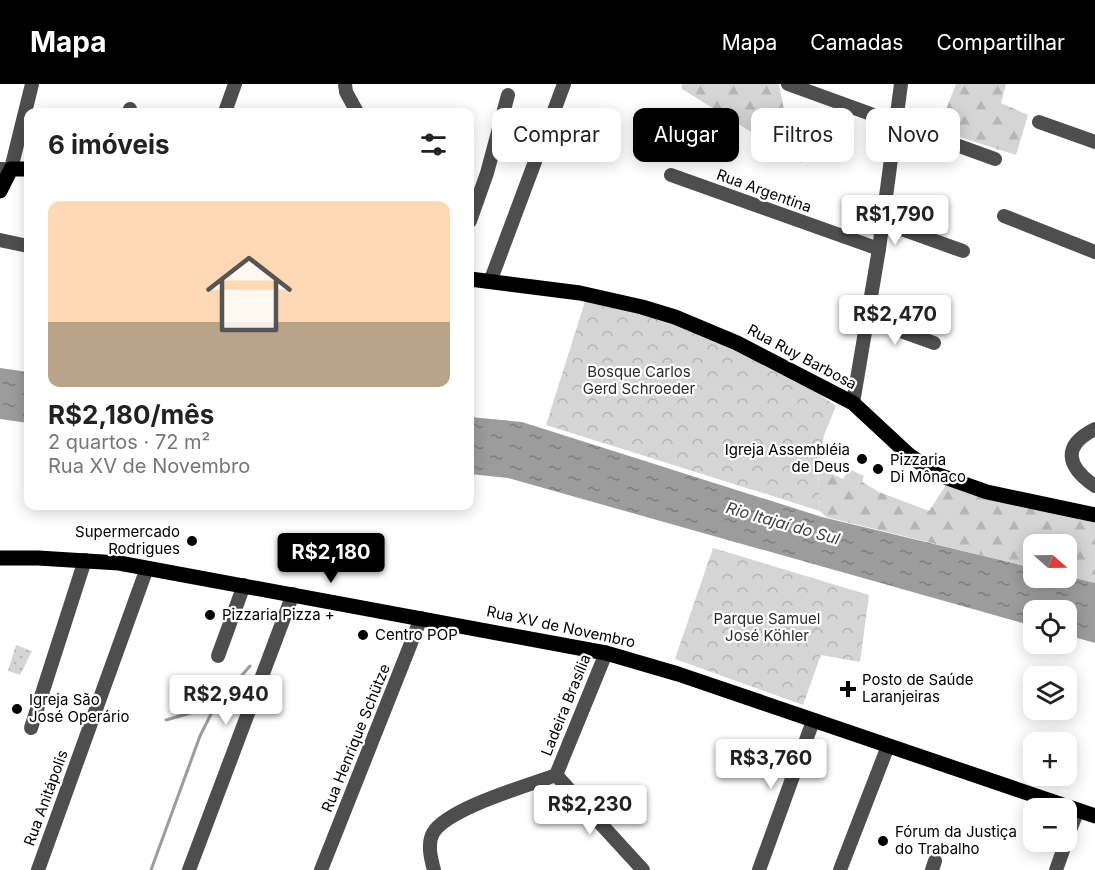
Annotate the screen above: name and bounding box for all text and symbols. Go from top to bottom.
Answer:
text: Mapa [30,25,107,59]
text: Mapa [722,30,777,55]
text: Camadas [810,30,903,55]
text: Compartilhar [936,30,1065,55]
chip: Comprar [492,108,621,162]
chip: Alugar [633,108,739,162]
chip: Filtros [751,108,854,162]
chip: Novo [866,108,960,162]
icon: filters [417,128,450,161]
text: 6 imóveis [48,129,170,160]
street label: Rua Argentina [714,165,814,216]
pin: R$1,790 [840,195,950,246]
text: R$1,790 [856,202,934,226]
icon: home [195,240,303,348]
pin: R$2,470 [840,295,950,346]
text: R$2,470 [853,302,937,326]
street label: Rua Ruy Barbosa [744,320,860,393]
park label: Bosque Carlos Gerd Schroeder [583,362,696,398]
text: R$2,180/mês [48,399,214,430]
text: 2 quartos · 72 m² [48,430,210,454]
place label: Igreja Assembléia de Deus [725,440,850,476]
place label: Pizzaria Di Mônaco [890,450,966,486]
marker: Igreja Assembléia de Deus [855,452,869,466]
text: Rua XV de Novembro [48,454,250,478]
marker: Pizzaria Di Mônaco [871,462,885,476]
water label: Rio Itajaí do Sul [724,497,842,549]
place label: Supermercado Rodrigues [75,522,180,558]
pin: R$2,180 [276,533,386,584]
marker: Supermercado Rodrigues [185,534,199,548]
north arrow [1023,534,1077,588]
map controls [1023,534,1077,852]
text: R$2,180 [292,540,370,564]
button: locate [1023,600,1077,654]
street label: Rua XV de Novembro [485,601,637,652]
place label: Pizzaria Pizza + [222,605,335,624]
marker: Pizzaria Pizza + [203,608,217,622]
park label: Parque Samuel José Köhler [714,609,820,645]
place label: Centro POP [375,625,458,644]
marker: Centro POP [356,628,370,642]
street label: Ladeira Brasília [537,651,595,758]
street label: Rua Henrique Schütze [317,661,394,815]
button: layers [1023,666,1077,720]
place label: Posto de Saúde Laranjeiras [862,670,973,706]
pin: R$2,940 [171,675,281,726]
marker: Posto de Saúde Laranjeiras [839,680,857,698]
text: R$2,940 [183,682,269,706]
place label: Igreja São José Operário [29,690,129,726]
marker: Igreja São José Operário [10,702,24,716]
button: + [1023,732,1077,786]
pin: R$3,760 [716,739,826,790]
text: R$3,760 [730,746,812,770]
street label: Rua Anitápolis [19,747,72,848]
pin: R$2,230 [535,785,645,836]
text: R$2,230 [548,792,632,816]
button: − [1023,798,1077,852]
place label: Fórum da Justiça do Trabalho [895,822,1017,858]
marker: Fórum da Justiça do Trabalho [876,834,890,848]

